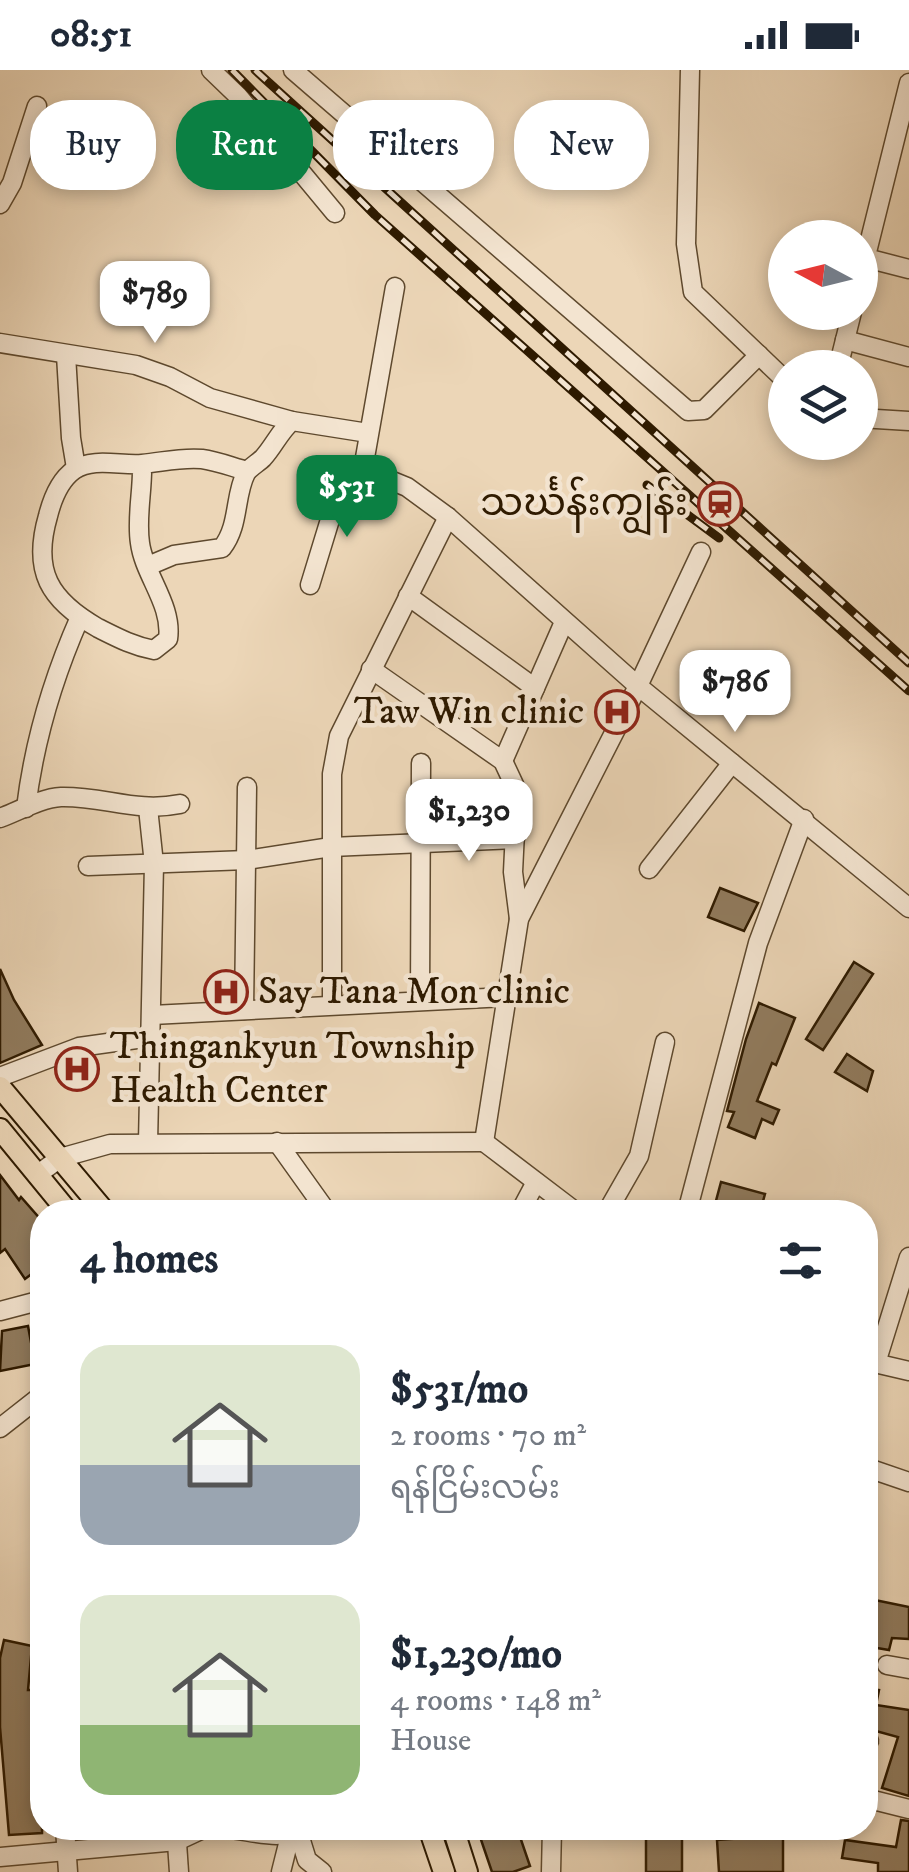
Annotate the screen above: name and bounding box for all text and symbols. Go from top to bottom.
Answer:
text: 08:51 [50,11,132,59]
chip: Buy [30,100,156,190]
chip: Rent [176,100,313,190]
chip: Filters [333,100,494,190]
chip: New [514,100,649,190]
north arrow [768,220,878,330]
map controls [768,220,878,460]
pin: $789 [96,261,214,346]
text: $789 [122,273,188,313]
button: layers [768,350,878,460]
pin: $531 [288,455,406,540]
text: $531 [318,467,376,507]
place label: သင်္ဃန်းကျွန်း [480,476,688,536]
station icon: သင်္ဃန်းကျွန်း [697,481,743,527]
pin: $786 [676,650,794,735]
text: $786 [702,662,768,702]
place label: Taw Win clinic [354,688,584,736]
hospital icon: Taw Win clinic [594,689,640,735]
pin: $1,230 [388,779,550,864]
text: $1,230 [428,791,510,831]
place label: Say Tana Mon clinic [258,968,570,1016]
hospital icon: Say Tana Mon clinic [203,969,249,1015]
place label: Thingankyun Township Health Center [110,1023,475,1115]
hospital icon: Thingankyun Township Health Center [54,1046,100,1092]
icon: filters [773,1233,828,1288]
text: 4 homes [80,1234,218,1286]
text: $531/mo [390,1364,528,1416]
icon: home [160,1385,280,1505]
text: 2 rooms · 70 m² [390,1416,586,1456]
text: ရန်ငြိမ်းလမ်း [390,1469,560,1509]
text: $1,230/mo [390,1629,562,1681]
icon: home [160,1635,280,1755]
text: 4 rooms · 148 m² [390,1681,601,1721]
text: House [390,1721,471,1761]

